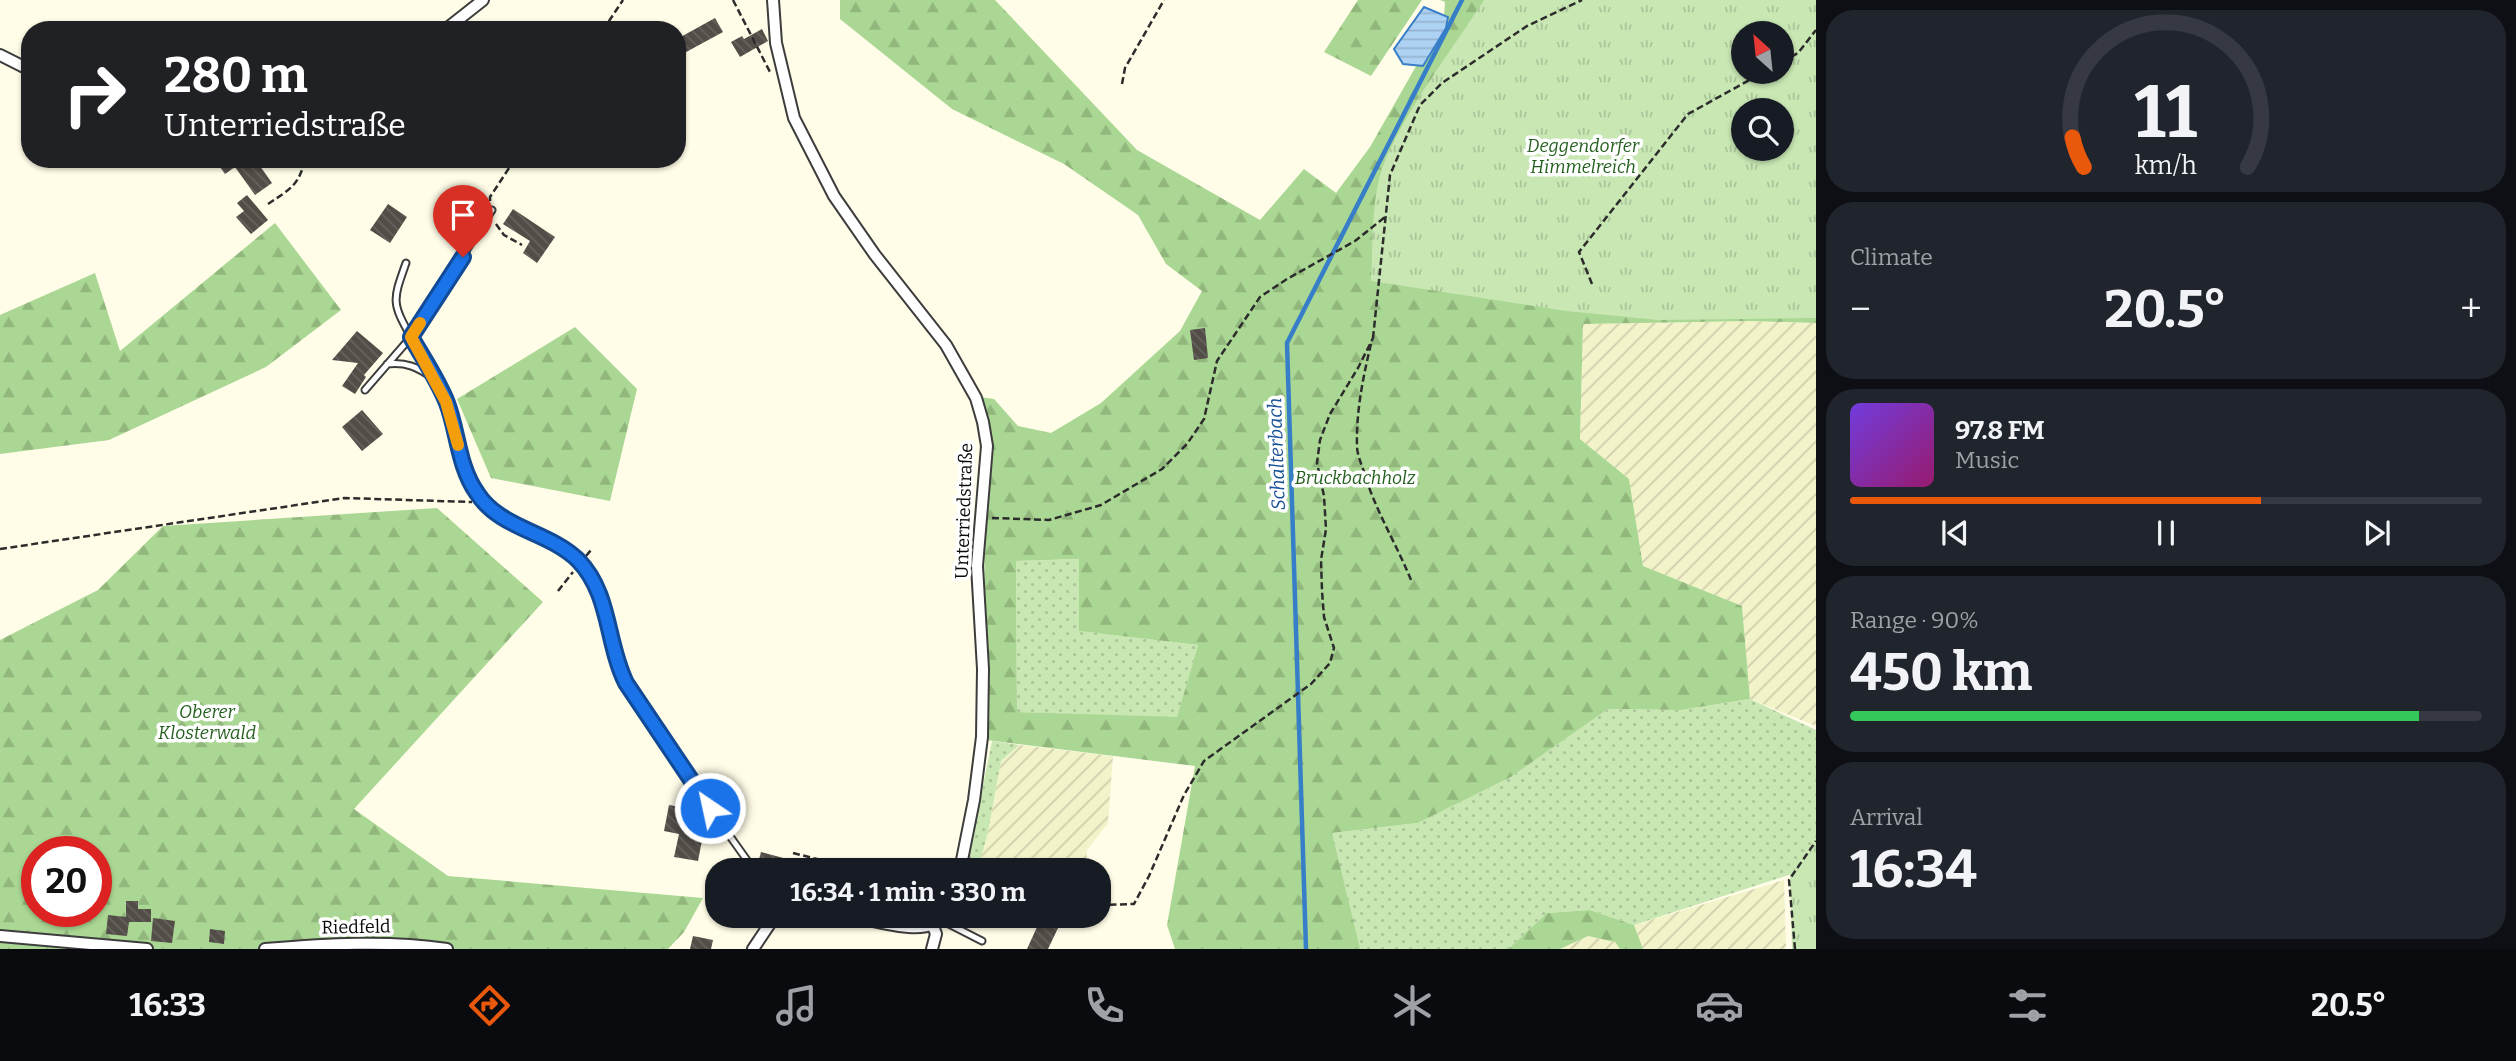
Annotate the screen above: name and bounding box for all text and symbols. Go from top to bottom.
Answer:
north arrow [1731,21,1794,84]
map controls [1731,21,1794,161]
text: 280 m [164,46,308,105]
icon: right [49,49,140,140]
text: 11 [2135,69,2198,156]
button: search [1731,98,1794,161]
text: Unterriedstraße [164,106,406,144]
park label: Deggendorfer Himmelreich [1527,135,1640,178]
text: km/h [2135,151,2197,181]
pin [433,185,493,257]
icon: arrive [444,196,482,234]
text: Climate [1850,243,1933,271]
text: 20.5° [2104,278,2227,341]
text: − [1850,286,1871,332]
text: + [2460,286,2482,332]
water label: Schalterbach [1263,397,1290,511]
text: 97.8 FM [1955,415,2045,446]
street label: Unterriedstraße [951,443,977,579]
text: Music [1955,446,2019,474]
park label: Bruckbachholz [1295,467,1416,489]
icon: previous [1936,514,1974,552]
icon: pause [2147,514,2185,552]
icon: next [2358,514,2396,552]
text: Range · 90% [1850,606,1979,634]
text: 450 km [1850,641,2032,704]
park label: Oberer Klosterwald [158,701,256,744]
position arrow [673,771,747,845]
text: Arrival [1850,803,1923,831]
speed limit sign: 20 [21,836,112,927]
text: 16:34 [1850,838,1977,901]
text: 16:34 · 1 min · 330 m [790,877,1026,908]
street label: Riedfeld [321,915,391,939]
icon: directions [465,981,514,1030]
icon: music [772,981,821,1030]
icon: phone [1080,981,1129,1030]
icon: climate [1388,981,1437,1030]
icon: car [1695,981,1744,1030]
icon: filters [2003,981,2052,1030]
text: 16:33 [129,986,206,1024]
text: 20.5° [2311,986,2387,1024]

